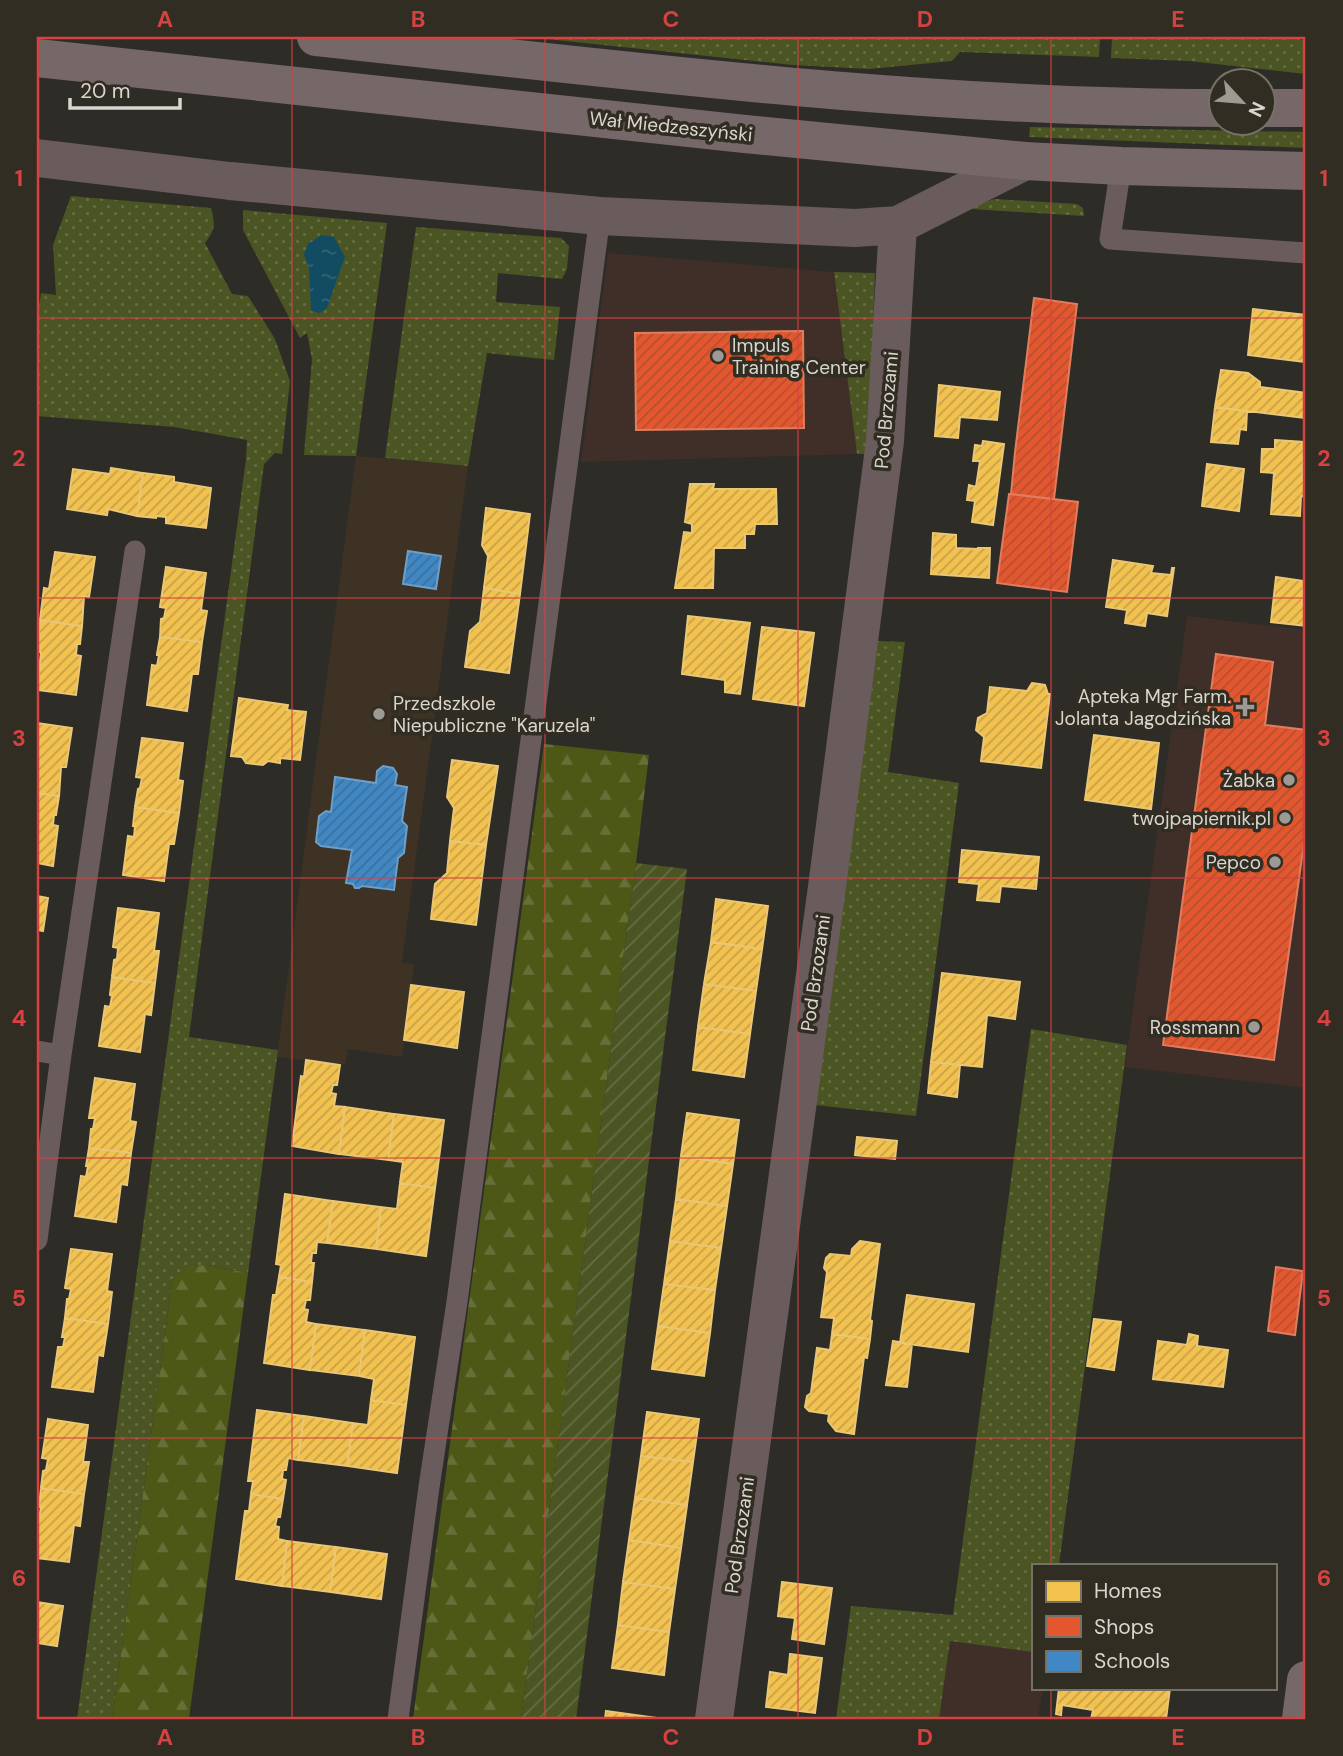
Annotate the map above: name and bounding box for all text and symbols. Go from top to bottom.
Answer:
text: A [157,4,173,34]
text: B [411,4,425,34]
text: C [663,4,679,34]
text: D [917,4,933,34]
text: E [1171,4,1185,34]
scale bar [70,66,180,110]
north arrow [1206,66,1276,136]
text: 20 m [80,77,131,105]
text: N [1243,98,1271,121]
street label: Wał Miedzeszyński [588,106,754,147]
text: 1 [15,163,23,193]
text: 1 [1320,163,1328,193]
place label: Impuls Training Center [732,333,866,380]
marker: Impuls Training Center [710,348,726,364]
street label: Pod Brzozami [869,350,904,470]
text: 2 [12,443,26,473]
text: 2 [1317,443,1331,473]
place label: Apteka Mgr Farm. Jolanta Jagodzińska [1055,684,1231,731]
place label: Przedszkole Niepubliczne "Karuzela" [393,691,595,738]
marker: Apteka Mgr Farm. Jolanta Jagodzińska [1237,699,1253,715]
marker: Przedszkole Niepubliczne "Karuzela" [371,706,387,722]
text: 3 [12,723,26,753]
text: 3 [1317,723,1331,753]
place label: Żabka [1223,768,1275,793]
marker: Żabka [1281,772,1297,788]
place label: twojpapiernik.pl [1132,806,1271,831]
marker: twojpapiernik.pl [1277,810,1293,826]
place label: Pepco [1206,850,1261,875]
marker: Pepco [1267,854,1283,870]
street label: Pod Brzozami [795,913,836,1033]
text: 4 [12,1003,27,1033]
text: 4 [1317,1003,1332,1033]
place label: Rossmann [1150,1015,1240,1040]
marker: Rossmann [1246,1019,1262,1035]
text: 5 [12,1283,26,1313]
text: 5 [1317,1283,1331,1313]
street label: Pod Brzozami [719,1475,760,1595]
text: 6 [12,1563,26,1593]
text: 6 [1317,1563,1331,1593]
legend [1032,1564,1276,1690]
text: Homes [1094,1577,1162,1605]
text: Shops [1094,1613,1154,1641]
text: Schools [1094,1647,1170,1675]
text: A [157,1722,173,1752]
text: B [411,1722,425,1752]
text: C [663,1722,679,1752]
text: D [917,1722,933,1752]
text: E [1171,1722,1185,1752]

